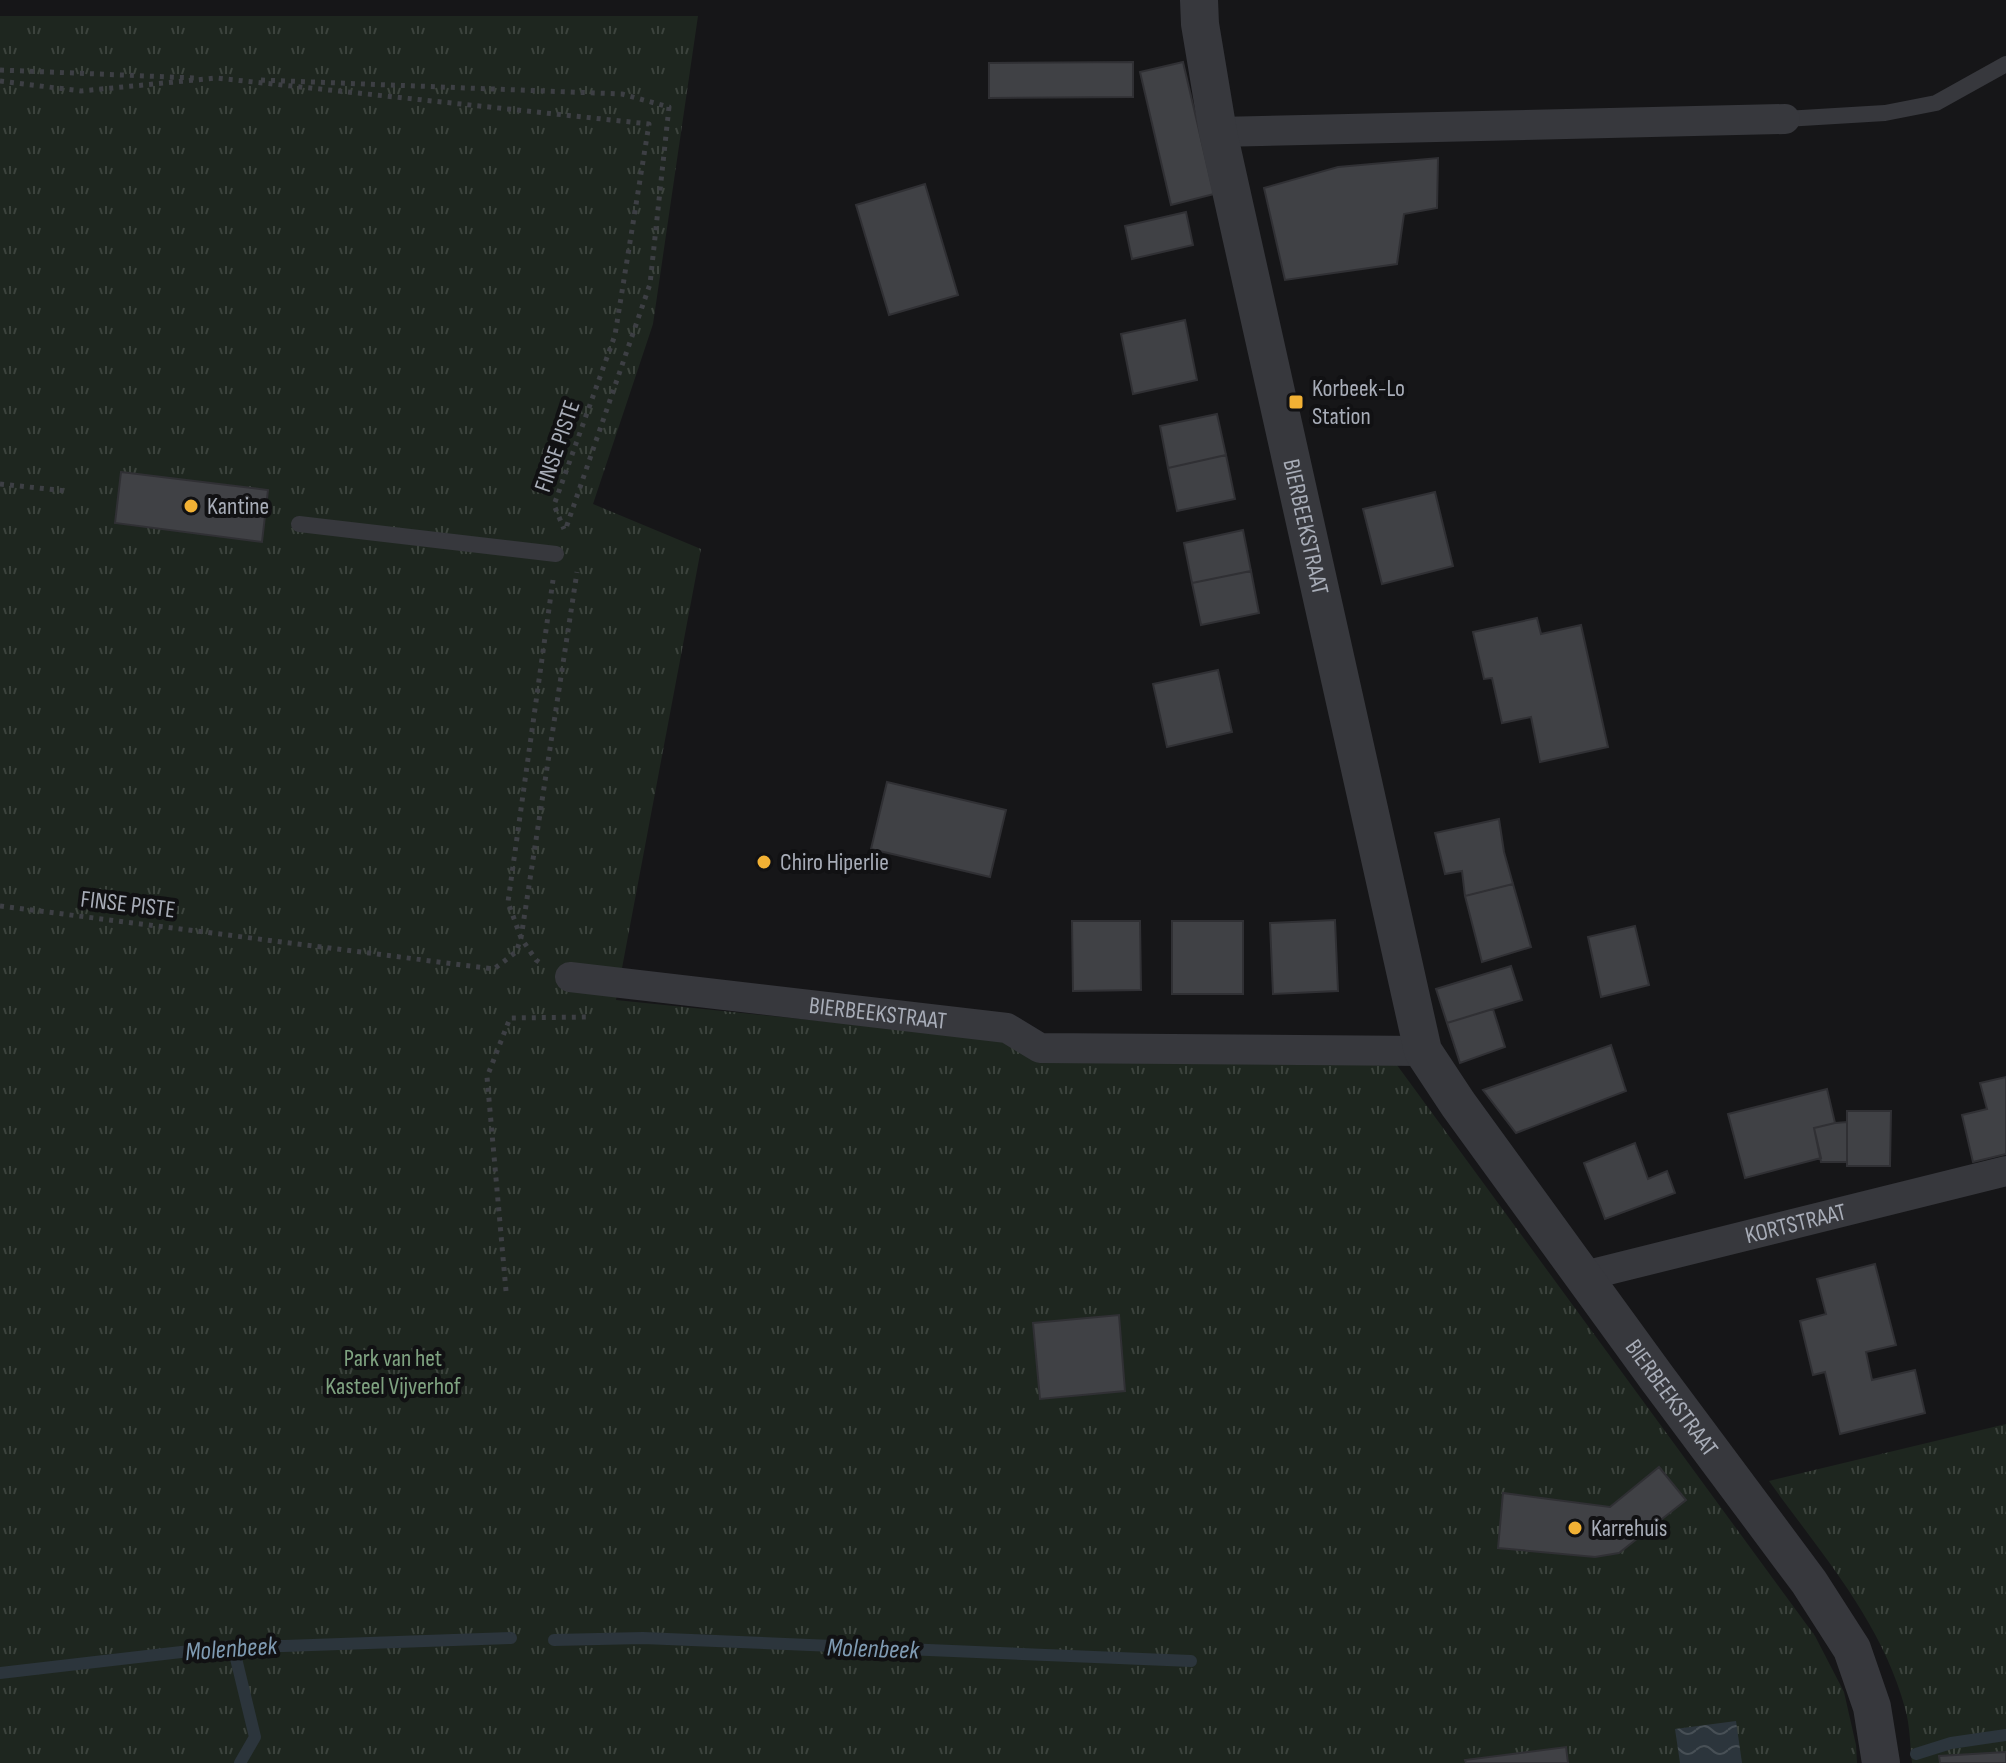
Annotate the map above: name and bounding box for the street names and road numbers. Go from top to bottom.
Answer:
street label: FINSE PISTE [528,396,587,496]
street label: BIERBEEKSTRAAT [1276,456,1335,598]
street label: FINSE PISTE [79,884,177,925]
street label: BIERBEEKSTRAAT [808,991,948,1036]
street label: KORTSTRAAT [1742,1197,1849,1250]
street label: BIERBEEKSTRAAT [1619,1334,1724,1462]

